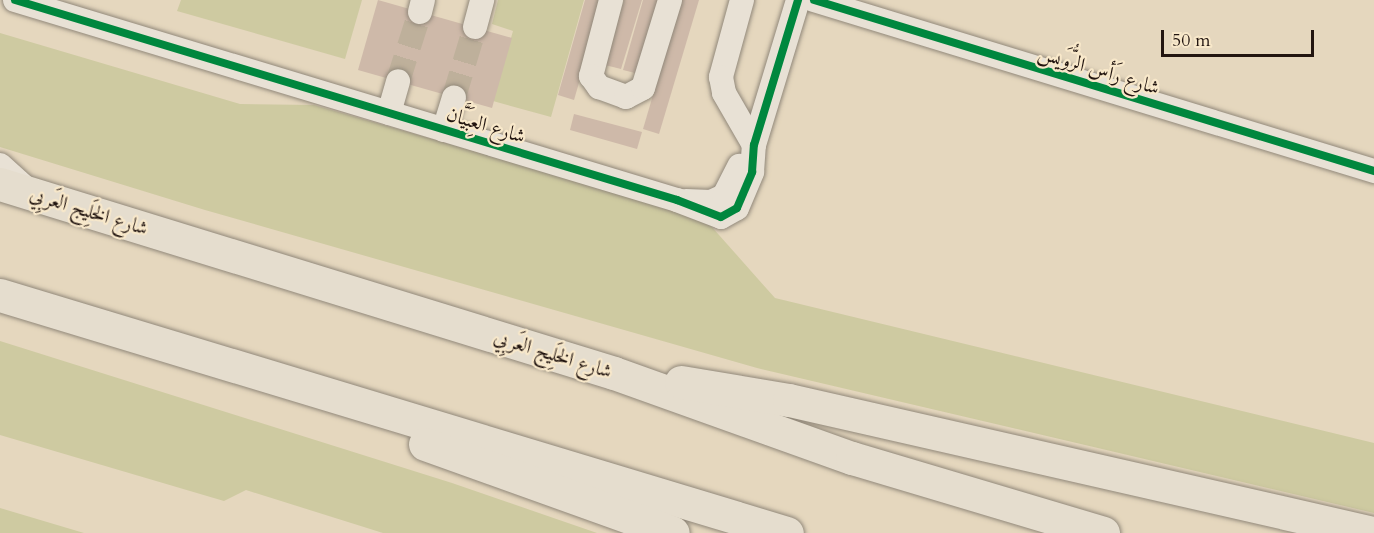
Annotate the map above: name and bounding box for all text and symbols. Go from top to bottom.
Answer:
scale bar [1164,18,1317,56]
text: 50 m [1172,28,1211,53]
street label: شارع رَأس الرُّوَيس [1035,40,1163,100]
street label: شارع العِبَيَّان [444,102,528,148]
street label: شارع الخَلِيج العَربِي [27,182,151,240]
street label: شارع الخَلِيج العَربِي [491,325,615,383]

